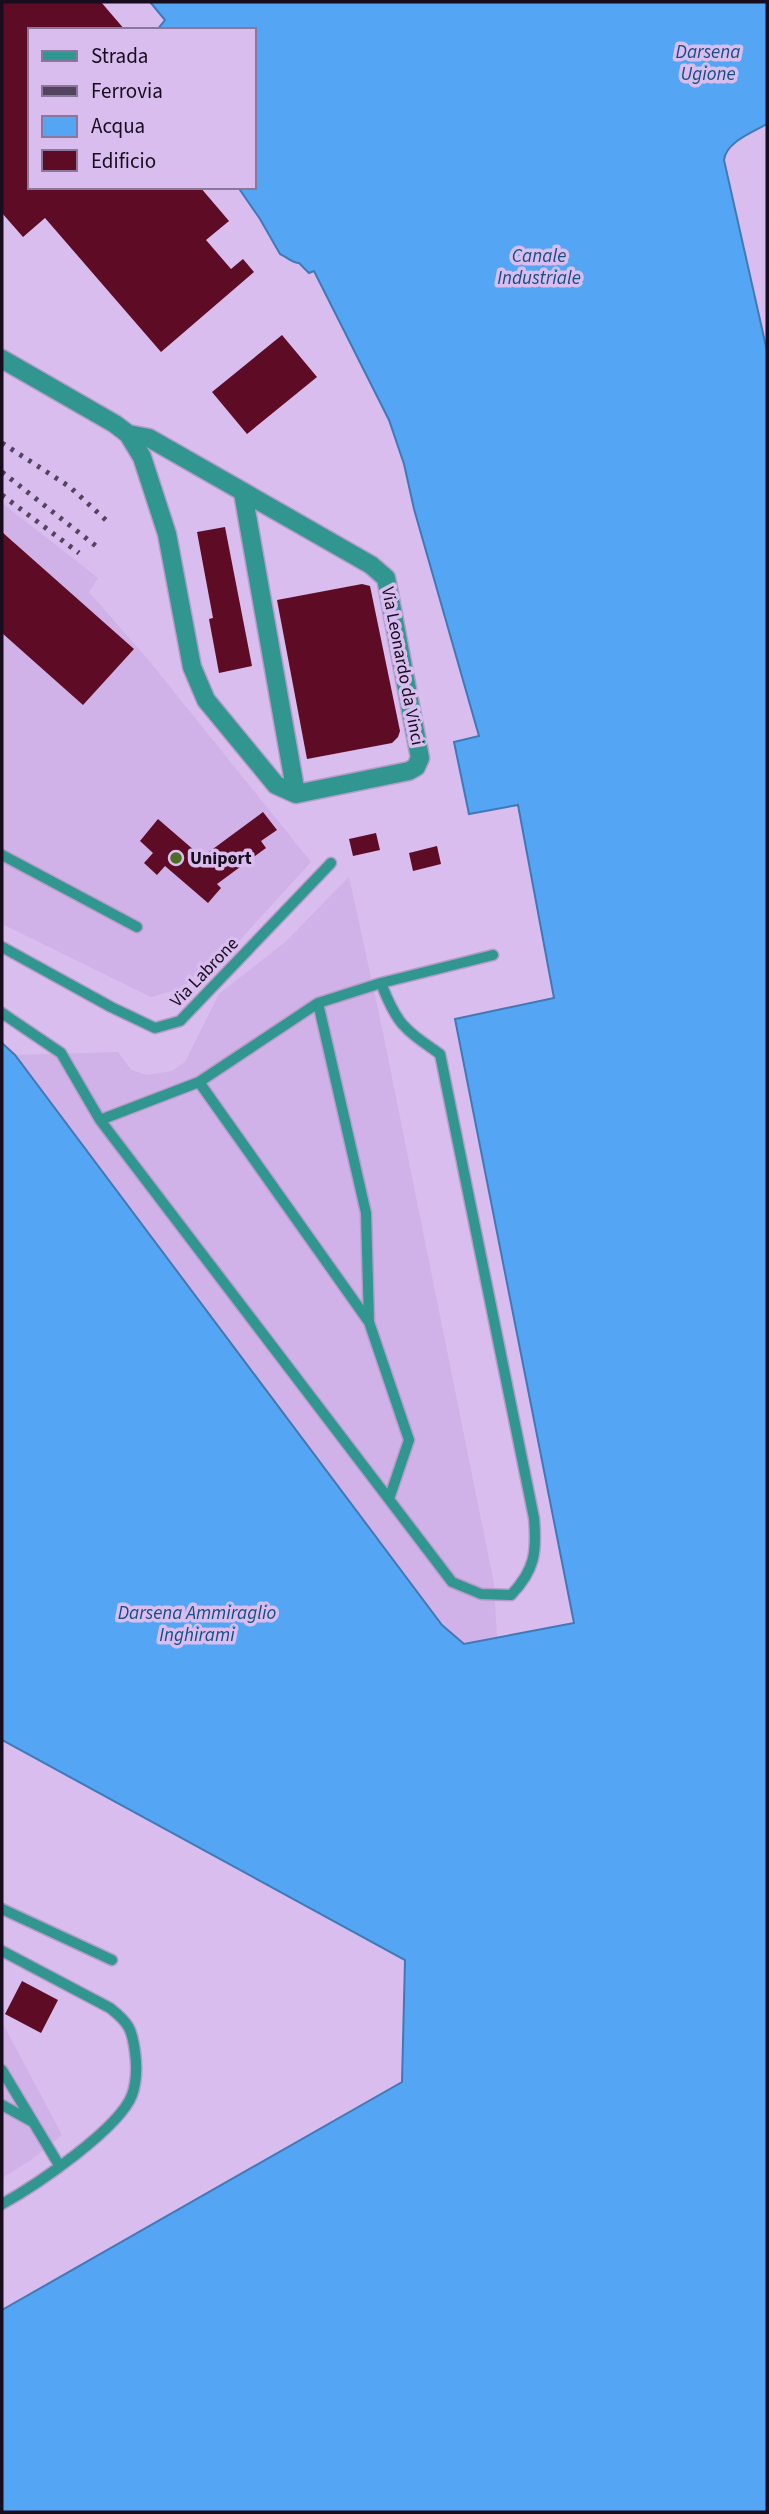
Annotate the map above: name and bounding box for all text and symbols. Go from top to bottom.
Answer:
legend [28,28,256,189]
water label: Darsena Ugione [676,39,740,88]
text: Strada [91,41,148,71]
text: Ferrovia [91,76,163,106]
text: Acqua [91,111,145,141]
text: Edificio [91,146,156,176]
water label: Canale Industriale [497,243,581,292]
street label: Via Leonardo da Vinci [375,585,430,747]
place label: Uniport [190,846,252,871]
marker: Uniport [168,850,184,866]
street label: Via Labrone [165,932,244,1013]
water label: Darsena Ammiraglio Inghirami [118,1600,277,1649]

